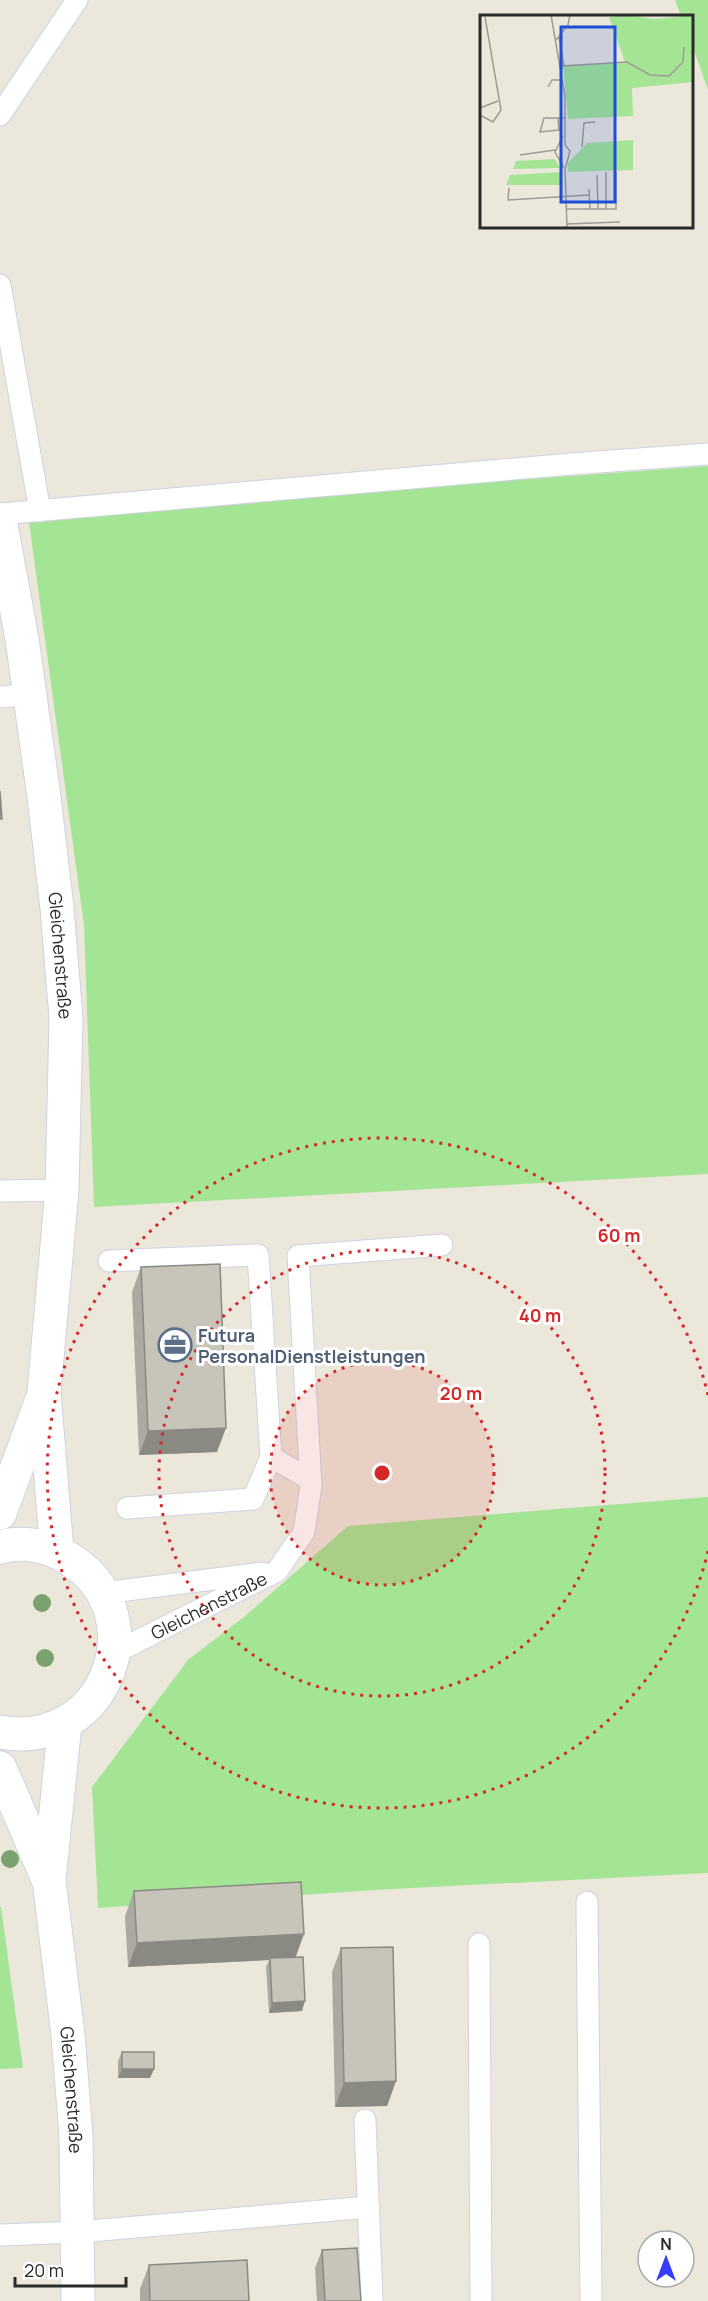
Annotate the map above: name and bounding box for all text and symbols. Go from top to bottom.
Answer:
inset map [480,15,693,228]
street label: Gleichenstraße [43,891,78,1020]
text: 60 m [598,1223,640,1247]
text: 40 m [519,1303,561,1327]
place label: Futura PersonalDienstleistungen [198,1323,425,1368]
office icon: Futura PersonalDienstleistungen [157,1327,193,1363]
text: 20 m [440,1381,482,1405]
centre of rings [372,1463,392,1483]
street label: Gleichenstraße [146,1566,271,1645]
street label: Gleichenstraße [55,2025,88,2154]
north arrow [636,2229,696,2289]
text: N [660,2233,672,2255]
scale bar [15,2250,126,2288]
text: 20 m [24,2258,64,2282]

